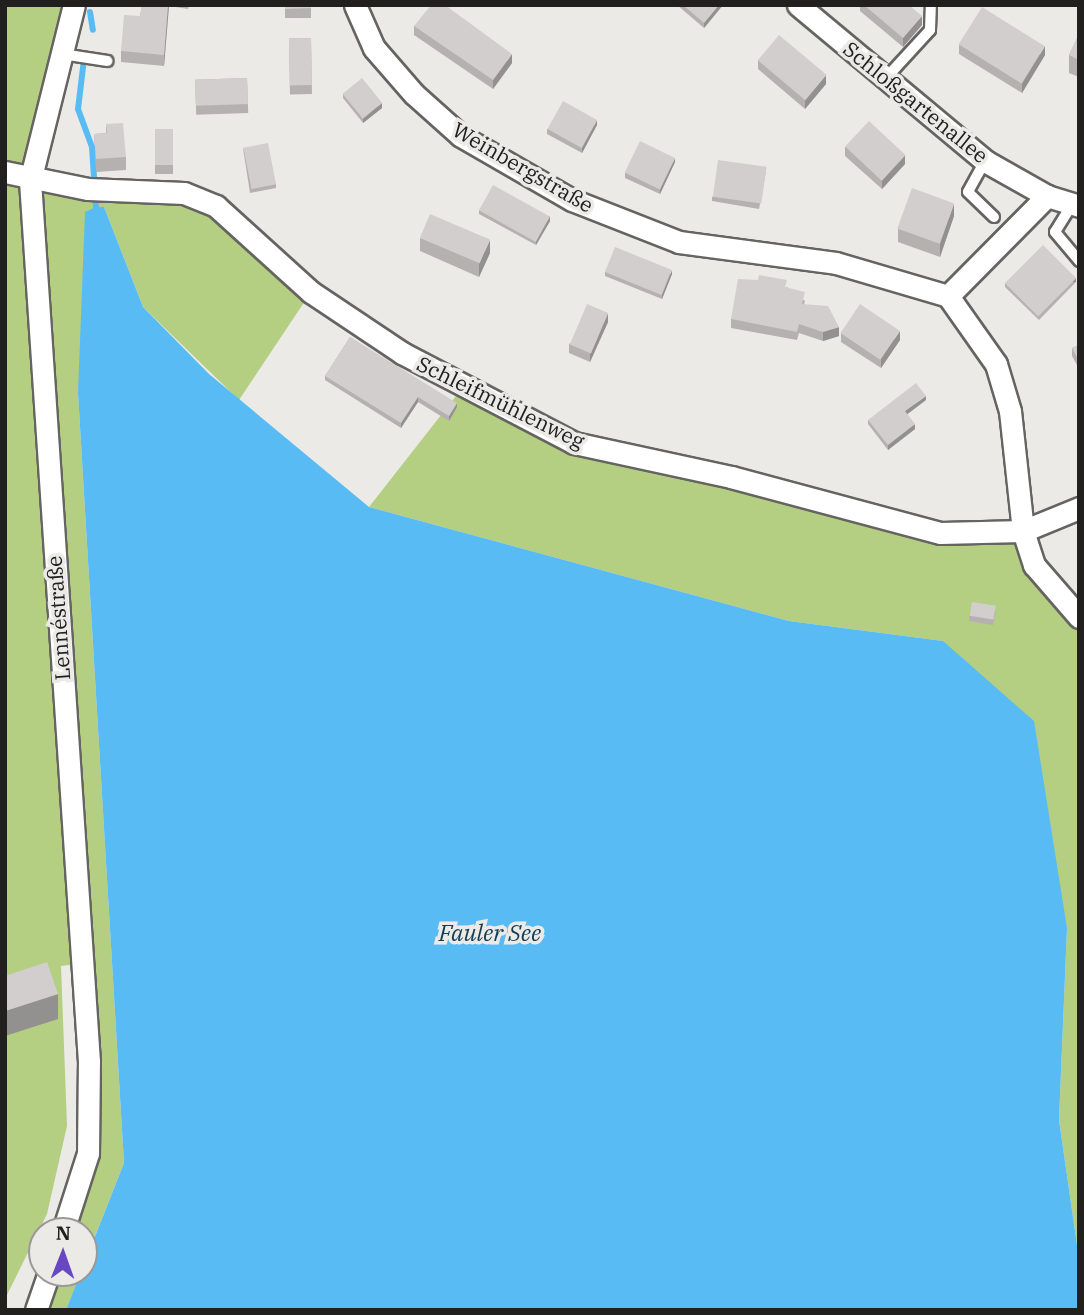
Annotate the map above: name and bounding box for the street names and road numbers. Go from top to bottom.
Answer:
street label: Schloßgartenallee [839,36,993,168]
street label: Weinbergstraße [448,116,598,218]
street label: Schleifmühlenweg [413,350,589,454]
street label: Lennéstraße [41,555,75,681]

